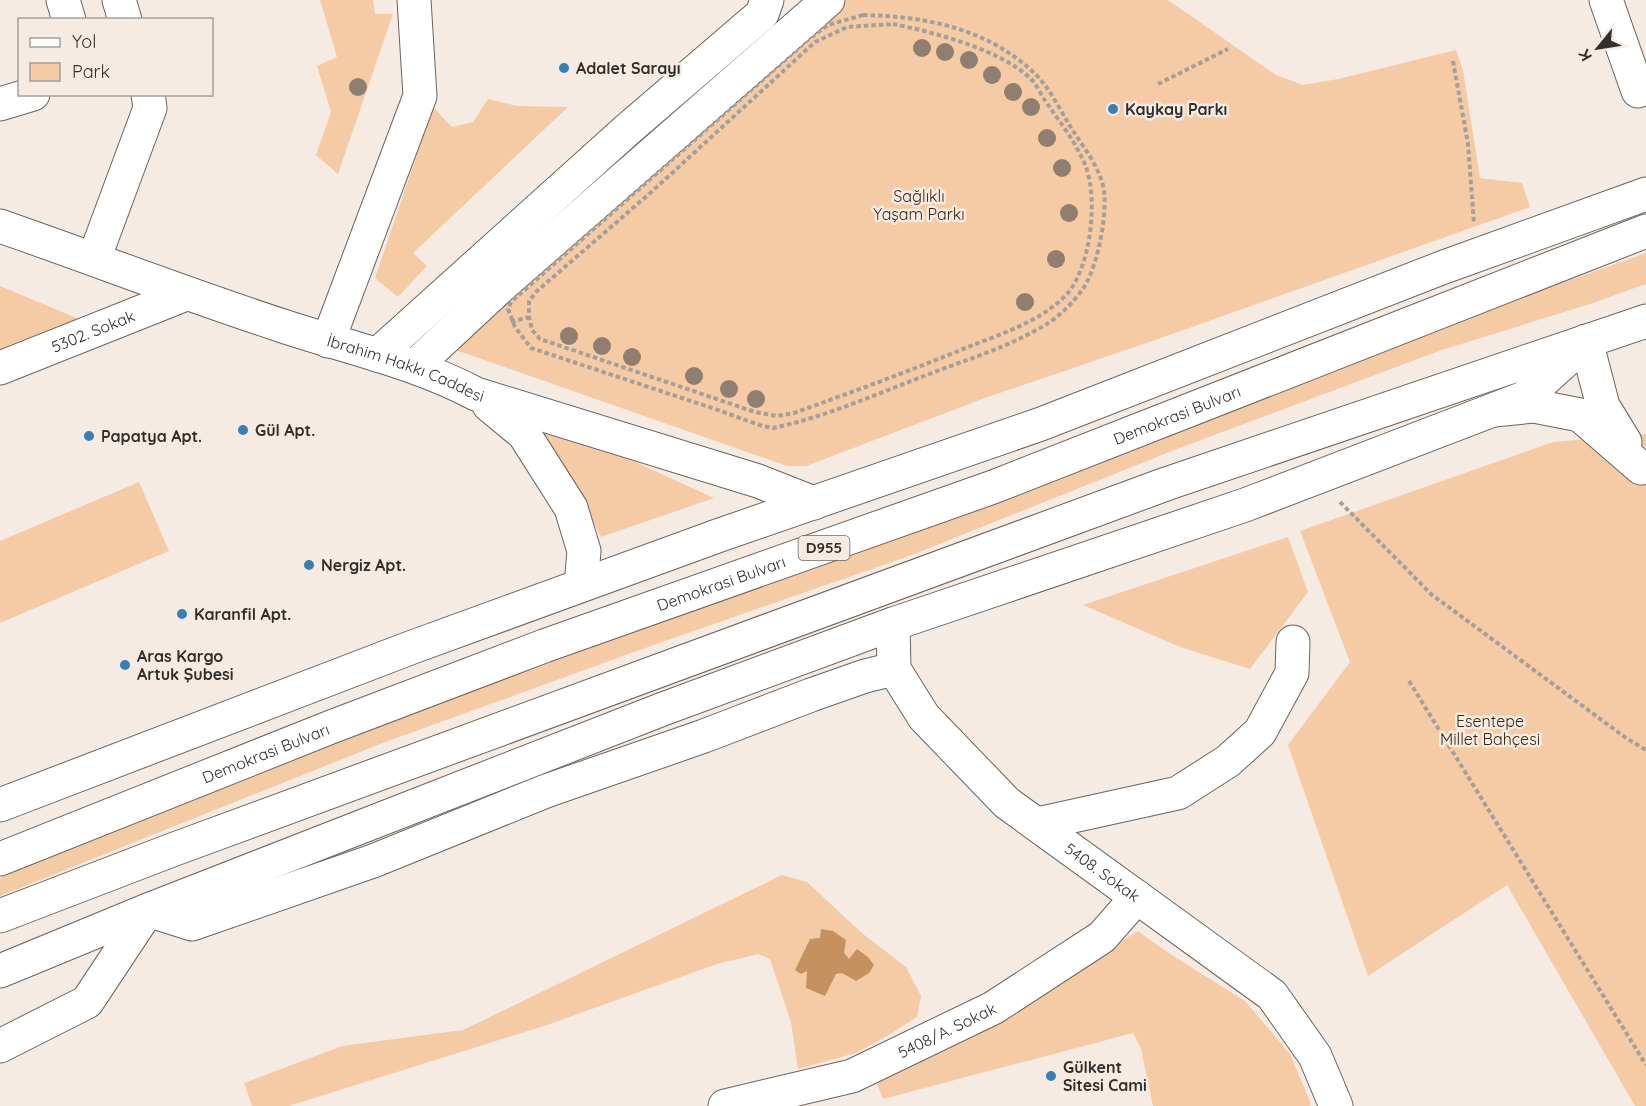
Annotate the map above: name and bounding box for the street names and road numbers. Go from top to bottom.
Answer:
street label: 5302. Sokak [48,305,138,357]
street label: İbrahim Hakkı Caddesi [325,330,487,406]
street label: Demokrasi Bulvarı [1110,381,1243,449]
road number: D955 [798,536,850,560]
street label: Demokrasi Bulvarı [654,551,788,615]
street label: Demokrasi Bulvarı [199,719,332,787]
street label: 5408. Sokak [1061,838,1144,906]
street label: 5408/A. Sokak [895,998,999,1062]

